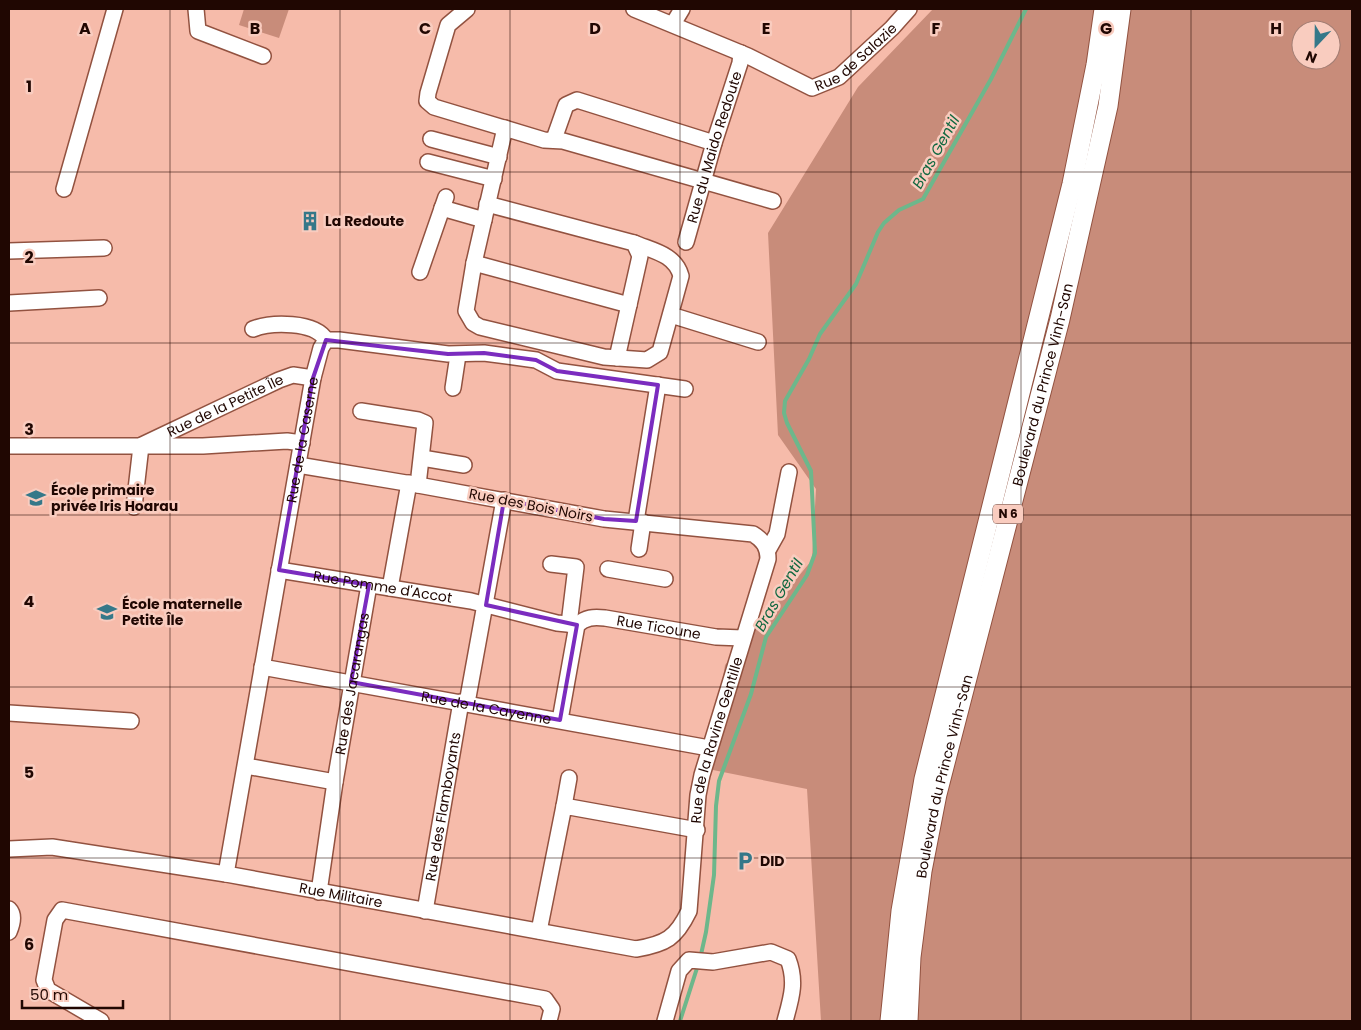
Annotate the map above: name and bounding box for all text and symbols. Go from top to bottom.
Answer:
text: A [79,17,91,40]
text: B [250,17,260,40]
text: C [419,17,431,40]
text: D [589,17,601,40]
text: E [762,17,770,40]
text: F [932,17,941,40]
text: G [1100,17,1112,40]
text: H [1270,17,1282,40]
street label: Rue de Salazie [812,18,901,96]
north arrow [1291,20,1341,70]
text: N [1303,46,1320,68]
street label: Rue du Maido Redoute [682,68,747,225]
text: 1 [26,75,32,98]
water label: Bras Gentil [907,111,964,192]
building icon: La Redoute [299,210,321,232]
place label: La Redoute [325,211,404,231]
text: 2 [24,246,34,269]
street label: Boulevard du Prince Vinh-San [1007,281,1078,488]
street label: Rue de la Petite Île [163,369,287,442]
street label: Rue de la Caserne [281,375,323,504]
text: 3 [24,418,34,441]
place label: École primaire privée Iris Hoarau [51,480,178,516]
street label: Rue des Bois Noirs [467,483,595,527]
school or university icon: École primaire privée Iris Hoarau [25,487,47,509]
road number: N 6 [993,504,1023,524]
water label: Bras Gentil [749,554,808,635]
street label: Rue Pomme d'Accot [312,566,454,608]
text: 4 [24,590,35,613]
place label: École maternelle Petite Île [122,594,243,630]
school or university icon: École maternelle Petite Île [96,601,118,623]
street label: Rue Ticoune [615,610,703,644]
street label: Rue des Jacarangas [330,611,374,756]
street label: Rue de la Ravine Gentille [686,654,748,824]
street label: Boulevard du Prince Vinh-San [911,672,978,879]
street label: Rue de la Cayenne [420,686,553,729]
street label: Rue des Flamboyants [420,731,466,883]
text: 5 [24,761,34,784]
parking icon: DID [734,850,756,872]
place label: DID [760,851,785,871]
street label: Rue Militaire [298,878,385,913]
text: 6 [24,933,34,956]
scale bar [22,978,124,1010]
text: 50 m [30,984,68,1005]

